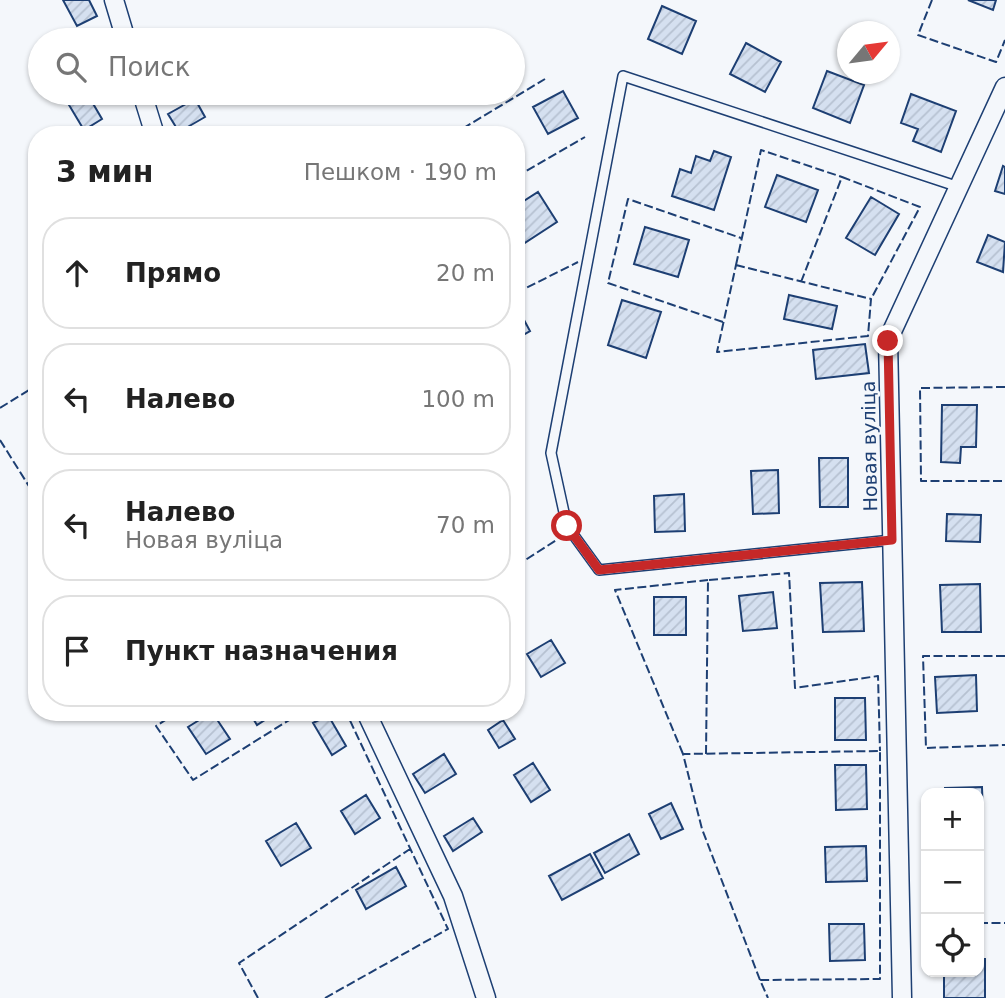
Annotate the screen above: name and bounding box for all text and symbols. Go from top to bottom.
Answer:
north arrow [837,21,900,84]
search box [28,28,525,105]
icon: search [52,48,90,86]
text: Поиск [108,52,190,82]
text: 3 мин [56,154,154,189]
text: Пешком · 190 m [304,159,497,185]
icon: ahead [58,254,96,292]
text: Прямо [125,258,221,288]
text: 20 m [436,260,495,286]
route end [872,325,903,356]
icon: left [58,380,96,418]
street label: Новая вуліца [857,380,881,512]
text: Налево [125,384,235,414]
text: 100 m [421,386,495,412]
text: Налево [125,497,235,527]
icon: left [58,506,96,544]
route start [551,510,582,541]
text: 70 m [436,512,495,538]
text: Новая вуліца [125,527,283,553]
icon: arrive [58,632,96,670]
text: Пункт назначения [125,636,398,666]
map controls [921,788,984,977]
button: + [921,788,984,851]
button: − [921,851,984,914]
button: locate [921,914,984,977]

